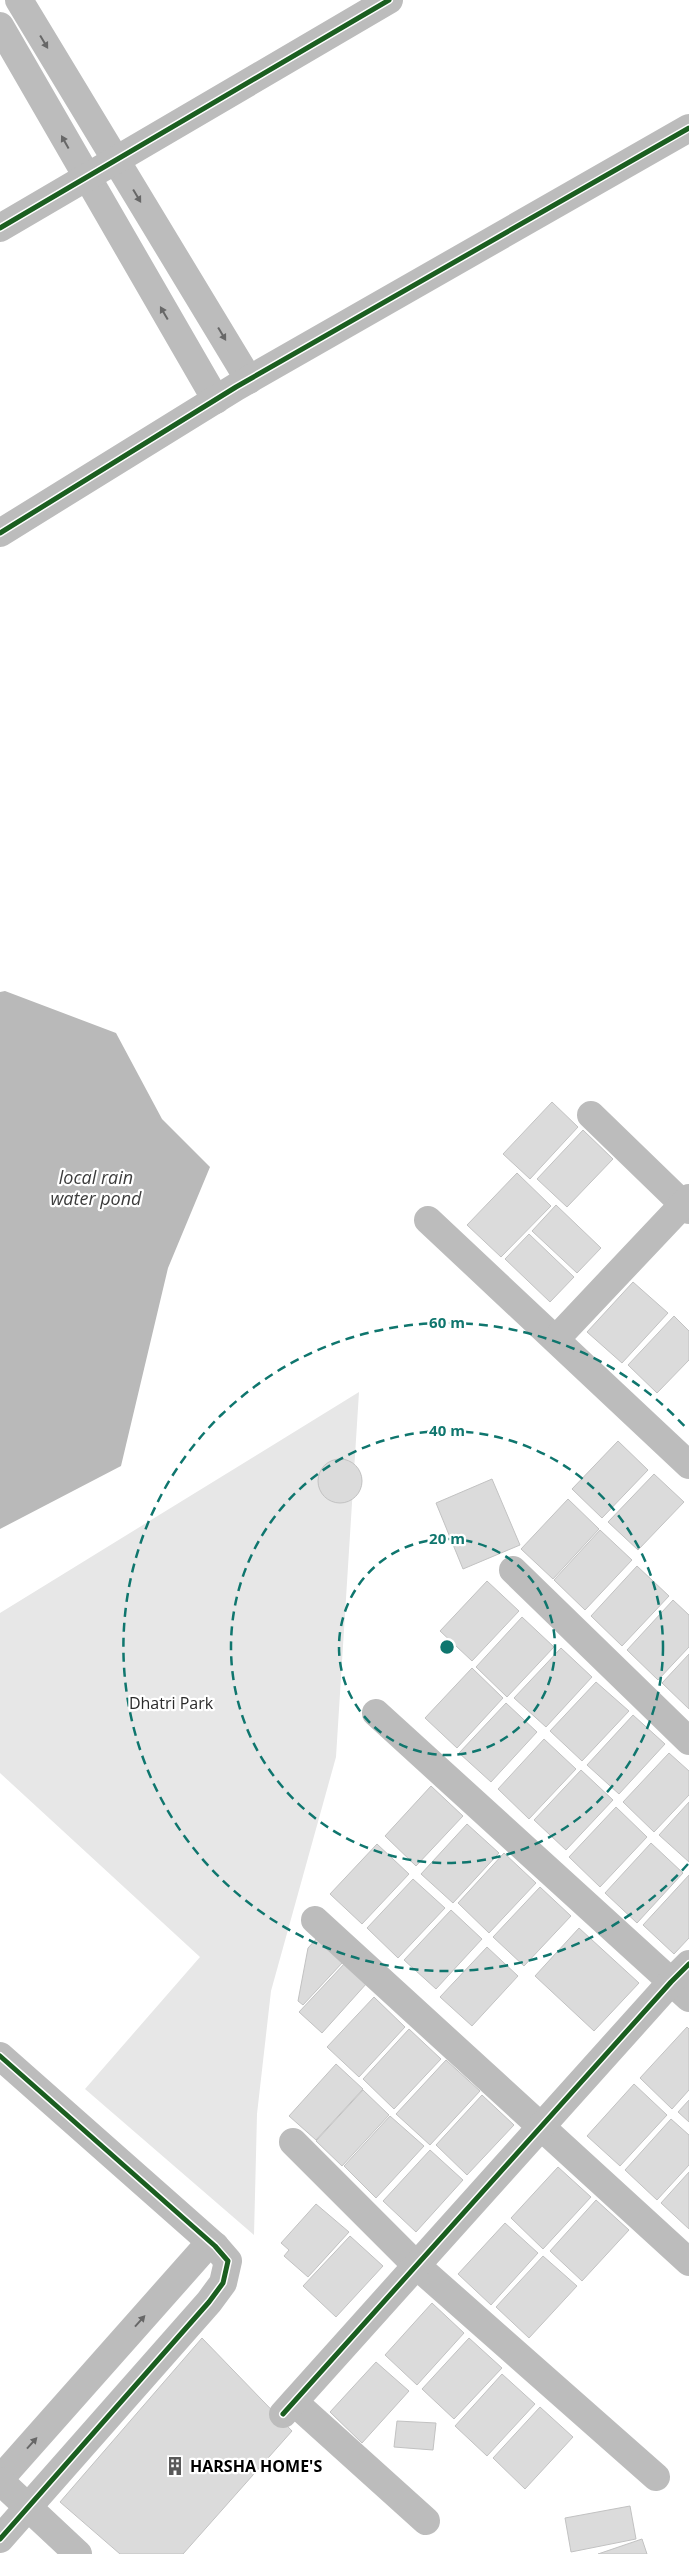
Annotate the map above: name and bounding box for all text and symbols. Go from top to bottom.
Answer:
one-way arrow [40,35,49,48]
one-way arrow [61,135,70,149]
one-way arrow [133,189,142,202]
one-way arrow [159,307,168,320]
one-way arrow [217,328,226,341]
water label: local rain water pond [50,1165,142,1210]
text: 60 m [429,1312,465,1332]
text: 40 m [429,1420,465,1440]
text: 20 m [429,1528,465,1548]
centre of rings [438,1638,456,1656]
park label: Dhatri Park [129,1692,214,1714]
one-way arrow [134,2315,145,2327]
one-way arrow [27,2436,38,2449]
building icon: HARSHA HOME'S [164,2455,186,2477]
place label: HARSHA HOME'S [190,2455,322,2477]

